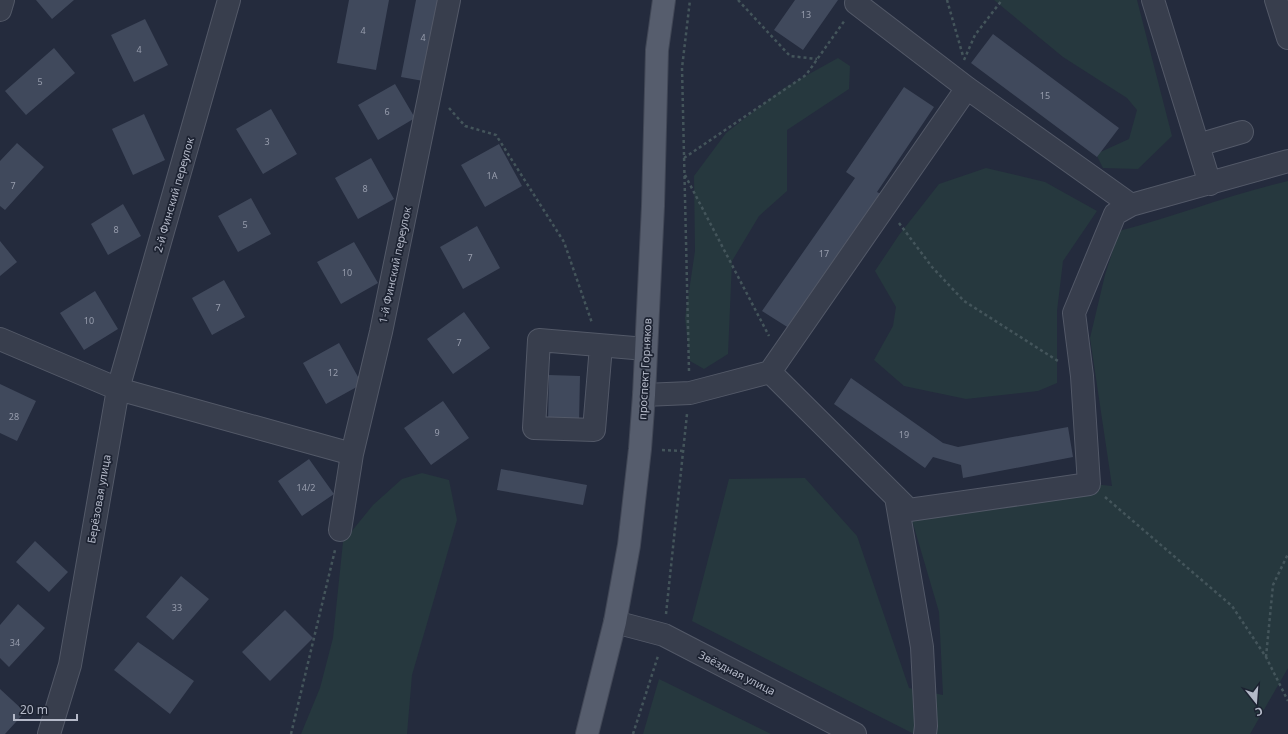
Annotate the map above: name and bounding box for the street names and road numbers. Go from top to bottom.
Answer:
street label: 2-й Финский переулок [150,135,197,254]
street label: 1-й Финский переулок [375,205,414,325]
street label: проспект Горняков [634,318,655,420]
street label: Берёзовая улица [83,453,114,545]
street label: Звёздная улица [696,647,778,698]

